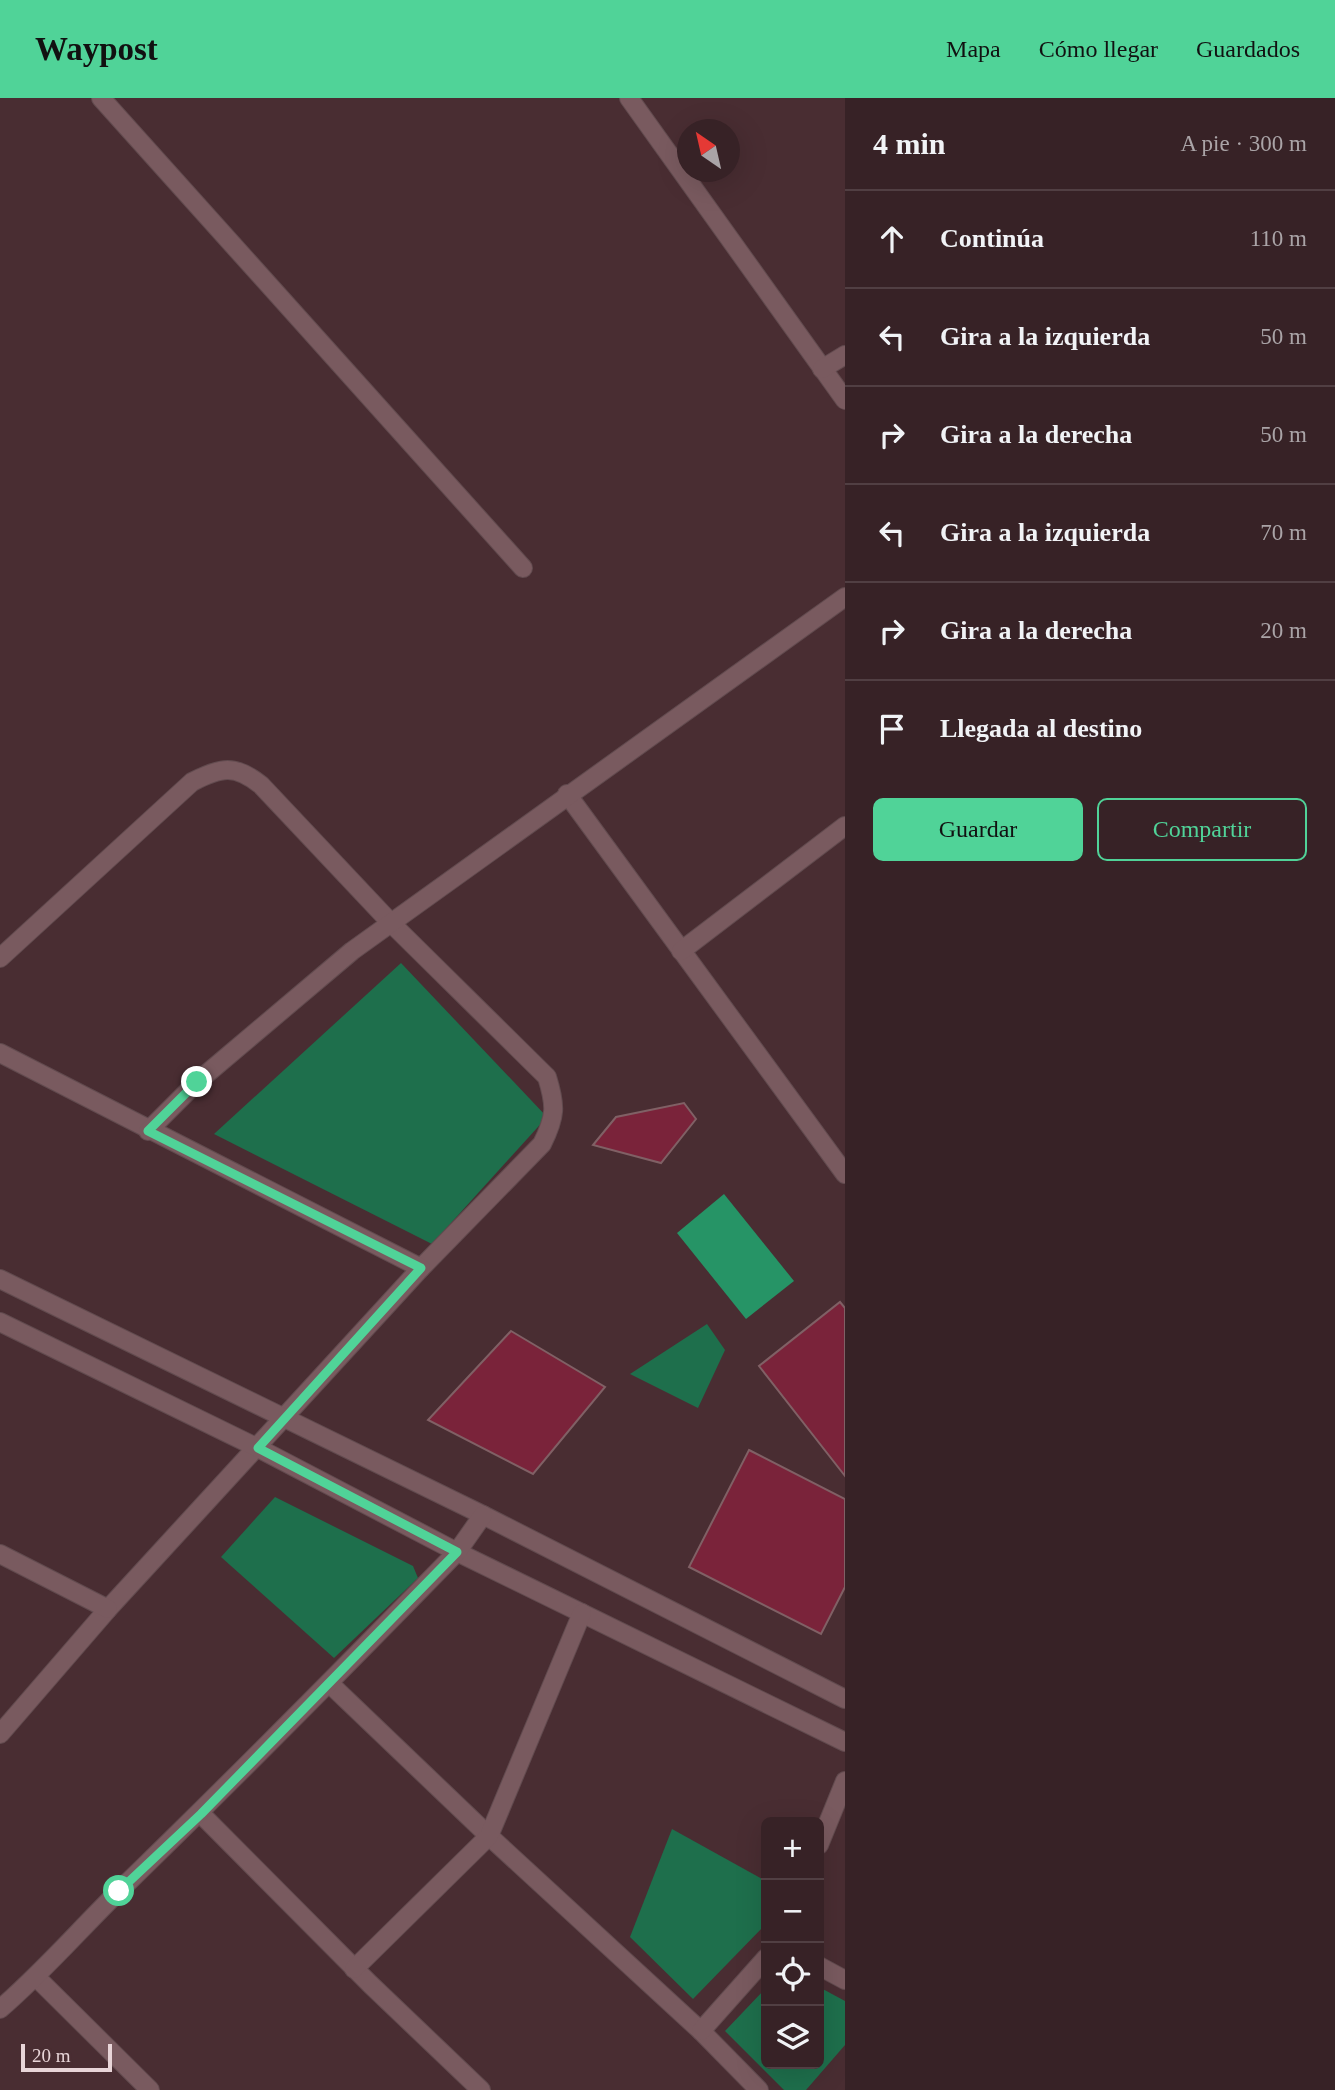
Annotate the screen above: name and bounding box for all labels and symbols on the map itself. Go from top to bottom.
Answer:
north arrow [677,119,740,182]
route end [181,1066,212,1097]
route start [103,1875,134,1906]
scale bar [21,2041,112,2073]

